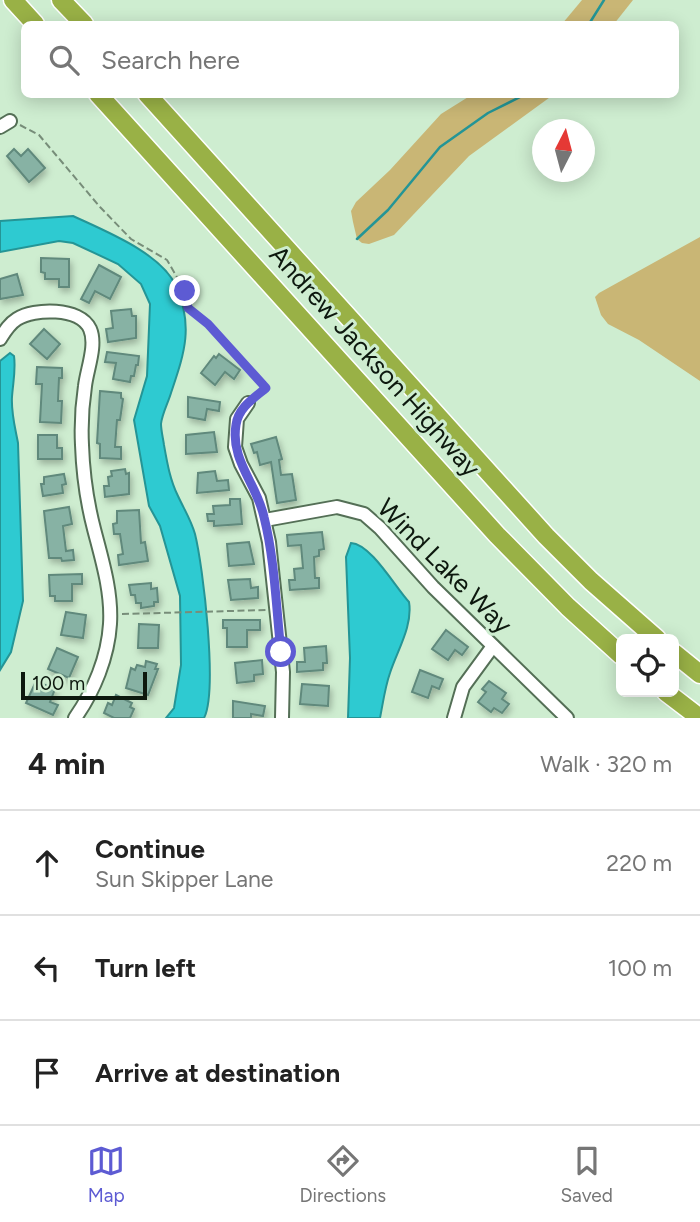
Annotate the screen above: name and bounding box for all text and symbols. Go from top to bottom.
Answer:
search box [21,21,679,98]
icon: search [45,41,83,79]
text: Search here [101,44,240,76]
north arrow [532,119,595,182]
street label: Andrew Jackson Highway [263,239,488,483]
route end [169,275,200,306]
street label: Wind Lake Way [371,492,519,640]
map controls [616,634,679,697]
button: locate [616,634,679,697]
route start [265,636,296,667]
scale bar [21,669,147,701]
text: 100 m [32,672,85,695]
text: 4 min [28,745,105,782]
text: Walk · 320 m [540,750,672,778]
text: Continue [95,833,205,865]
icon: ahead [28,844,66,882]
text: 220 m [606,849,672,877]
text: Sun Skipper Lane [95,865,273,893]
icon: left [28,949,66,987]
text: Turn left [95,952,196,984]
text: 100 m [608,954,672,982]
icon: arrive [28,1054,66,1092]
text: Arrive at destination [95,1057,340,1089]
tab: Map [87,1142,125,1207]
tab: Directions [299,1142,386,1207]
tab: Saved [560,1142,613,1207]

